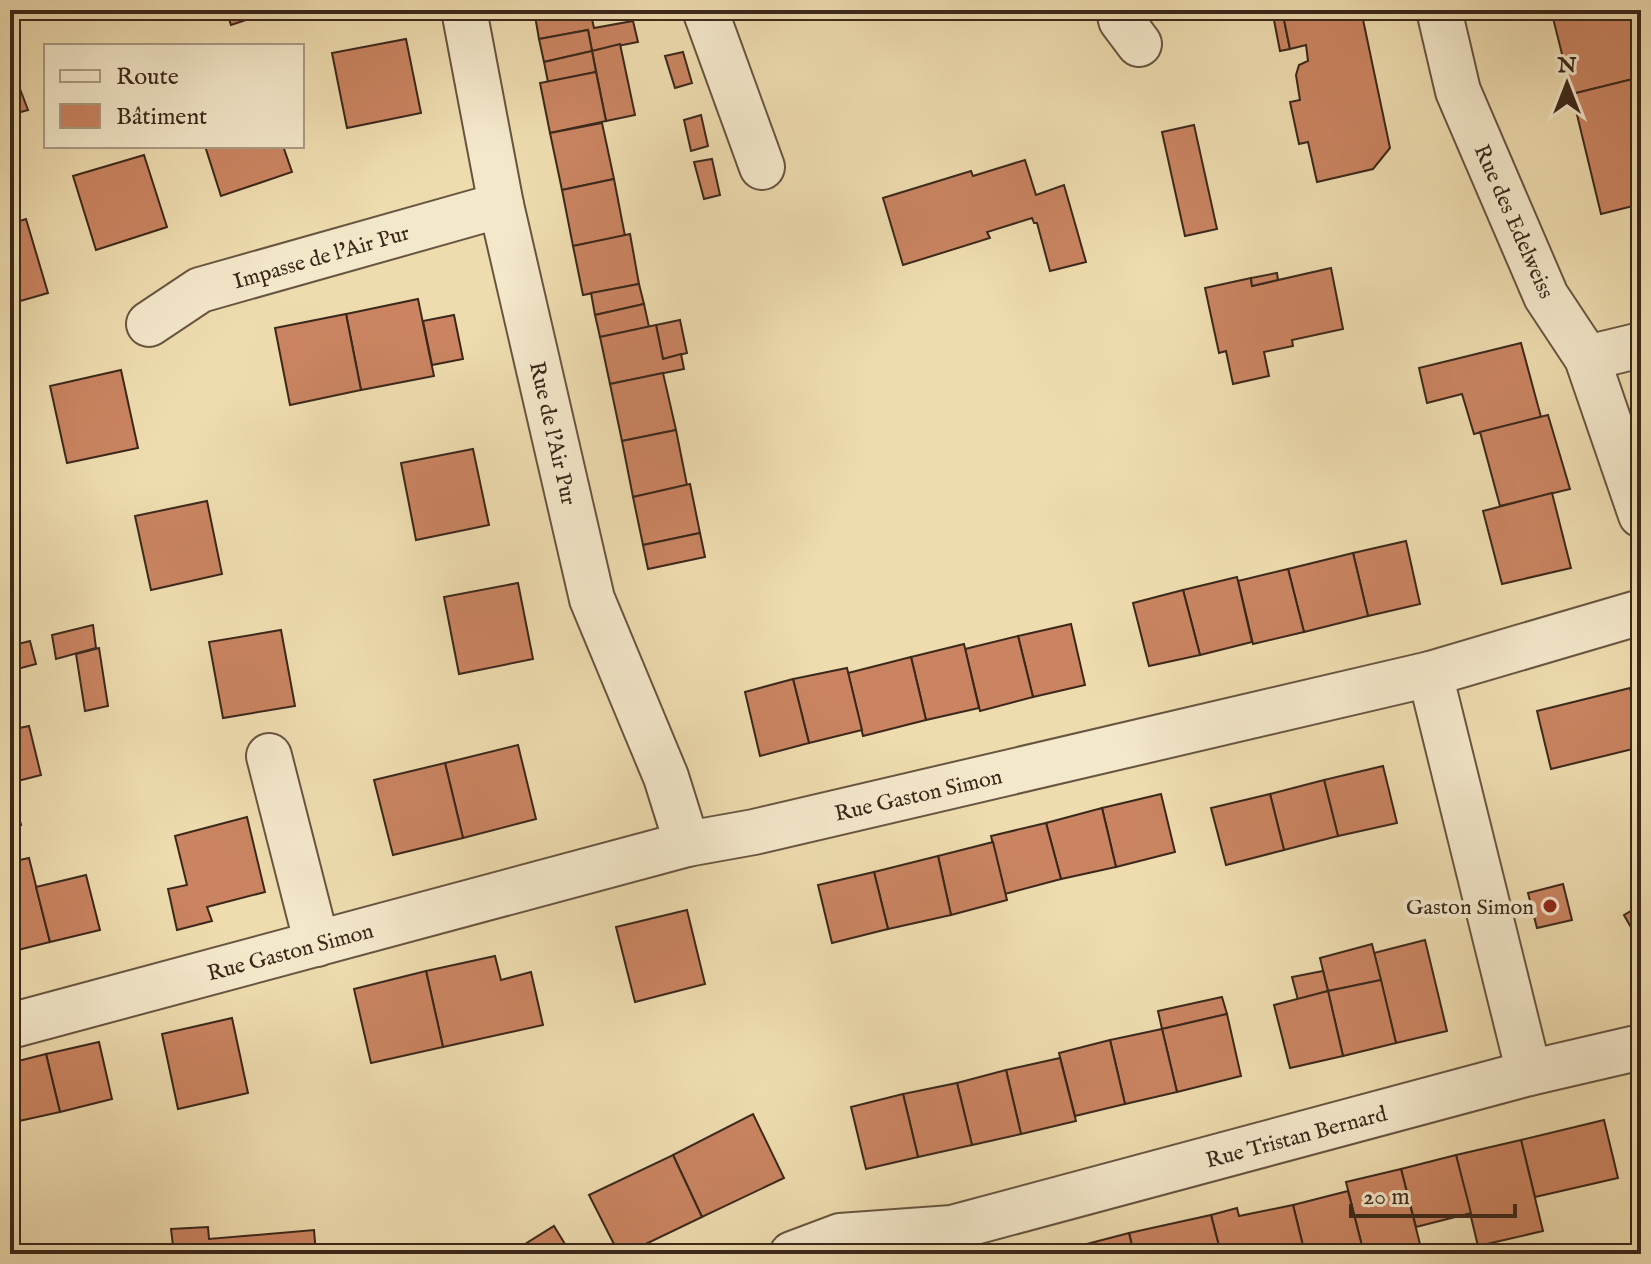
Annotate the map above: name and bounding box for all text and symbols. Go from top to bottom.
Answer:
legend [44,44,304,148]
north arrow [1527,44,1607,124]
text: N [1556,52,1577,80]
text: Route [116,62,179,93]
text: Bâtiment [116,102,207,133]
street label: Rue des Edelweiss [1467,140,1560,303]
street label: Impasse de l'Air Pur [230,219,413,296]
street label: Rue de l'Air Pur [522,359,582,508]
street label: Rue Gaston Simon [832,763,1005,829]
place label: Gaston Simon [1406,894,1534,922]
marker: Gaston Simon [1541,897,1559,915]
street label: Rue Gaston Simon [204,917,377,989]
street label: Rue Tristan Bernard [1203,1100,1390,1176]
scale bar [1351,1168,1515,1218]
text: 20 m [1363,1182,1410,1213]

